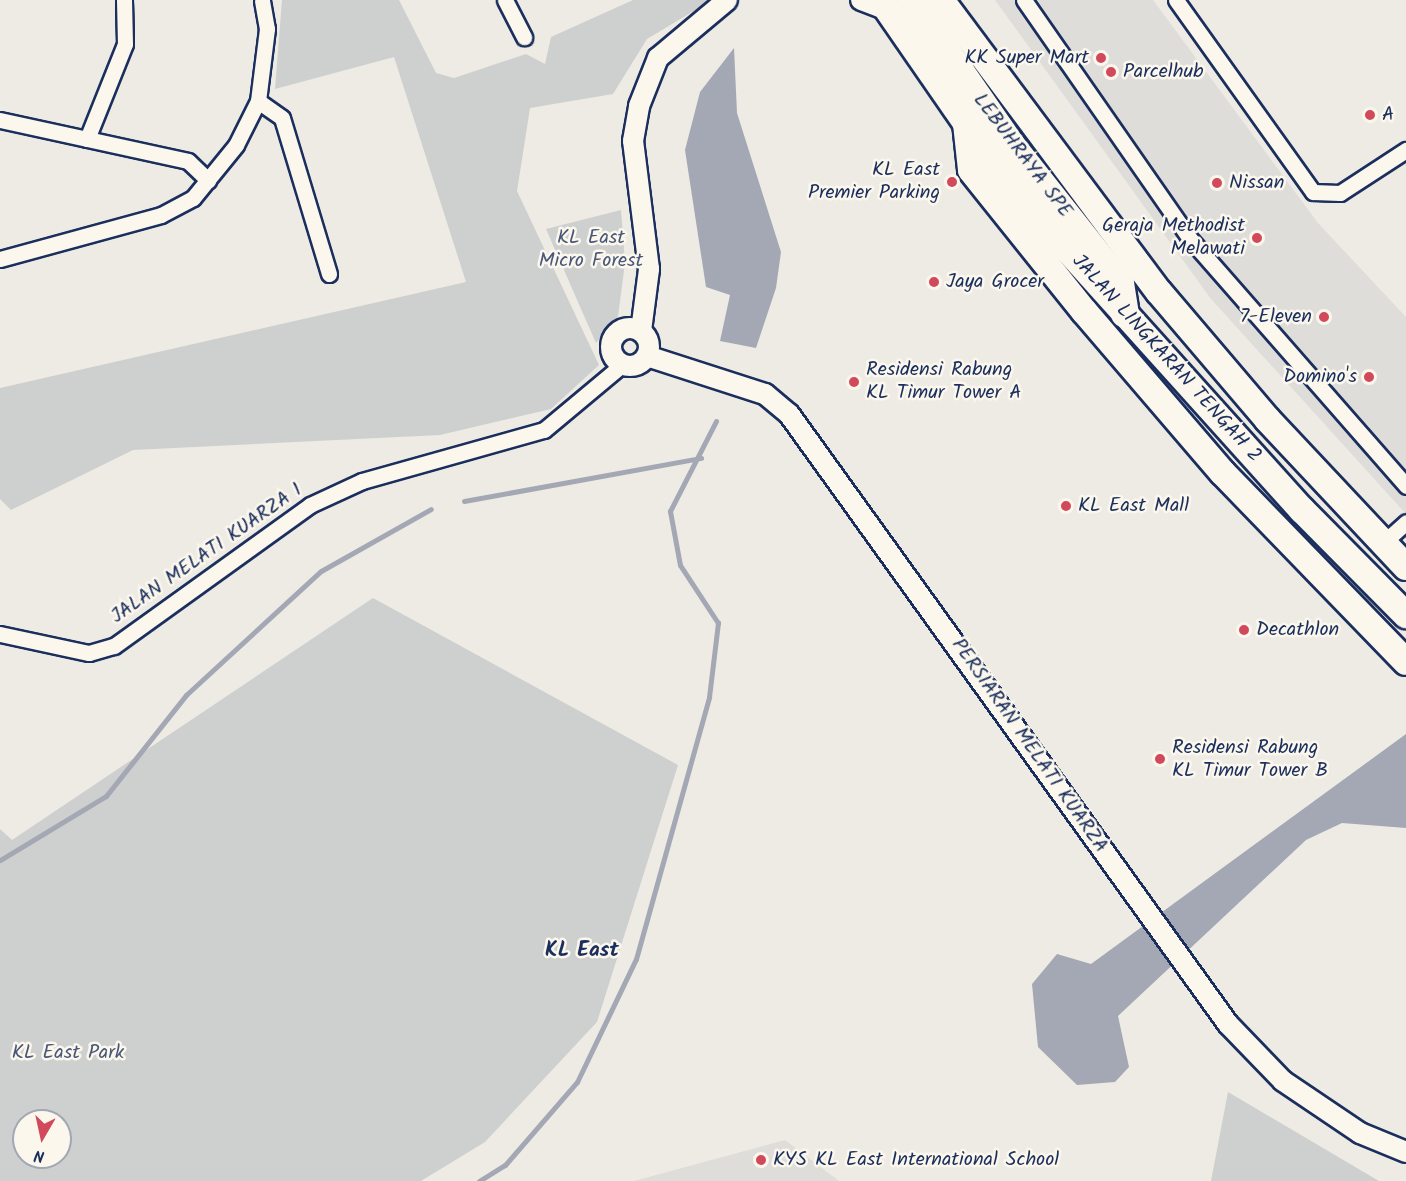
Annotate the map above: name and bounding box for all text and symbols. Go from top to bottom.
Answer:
place label: KK Super Mart [964,46,1089,70]
marker: KK Super Mart [1094,51,1108,65]
place label: Parcelhub [1123,60,1203,84]
marker: Parcelhub [1104,65,1118,79]
street label: LEBUHRAYA SPE [967,89,1077,223]
place label: A [1382,103,1394,127]
marker: A [1363,108,1377,122]
place label: KL East Premier Parking [808,158,940,205]
place label: Nissan [1229,171,1284,195]
marker: KL East Premier Parking [945,175,959,189]
marker: Nissan [1210,176,1224,190]
place label: Geraja Methodist Melawati [1102,214,1245,261]
park label: KL East Micro Forest [539,227,643,274]
marker: Geraja Methodist Melawati [1250,231,1264,245]
street label: JALAN LINGKARAN TENGAH 2 [1066,250,1266,468]
place label: Jaya Grocer [946,270,1044,294]
marker: Jaya Grocer [927,275,941,289]
place label: 7-Eleven [1240,305,1312,329]
marker: 7-Eleven [1317,310,1331,324]
place label: Residensi Rabung KL Timur Tower A [866,358,1021,405]
place label: Domino's [1283,365,1357,389]
marker: Domino's [1362,370,1376,384]
marker: Residensi Rabung KL Timur Tower A [847,375,861,389]
street label: JALAN MELATI KUARZA 1 [107,479,307,629]
place label: KL East Mall [1078,494,1189,518]
marker: KL East Mall [1059,499,1073,513]
place label: Decathlon [1256,618,1339,642]
marker: Decathlon [1237,623,1251,637]
street label: PERSIARAN MELATI KUARZA [946,634,1112,858]
place label: Residensi Rabung KL Timur Tower B [1172,736,1328,783]
marker: Residensi Rabung KL Timur Tower B [1153,752,1167,766]
district label: KL East [545,938,619,964]
park label: KL East Park [12,1041,124,1065]
north arrow [12,1109,72,1169]
text: N [32,1142,46,1168]
place label: KYS KL East International School [773,1148,1059,1172]
marker: KYS KL East International School [754,1153,768,1167]

